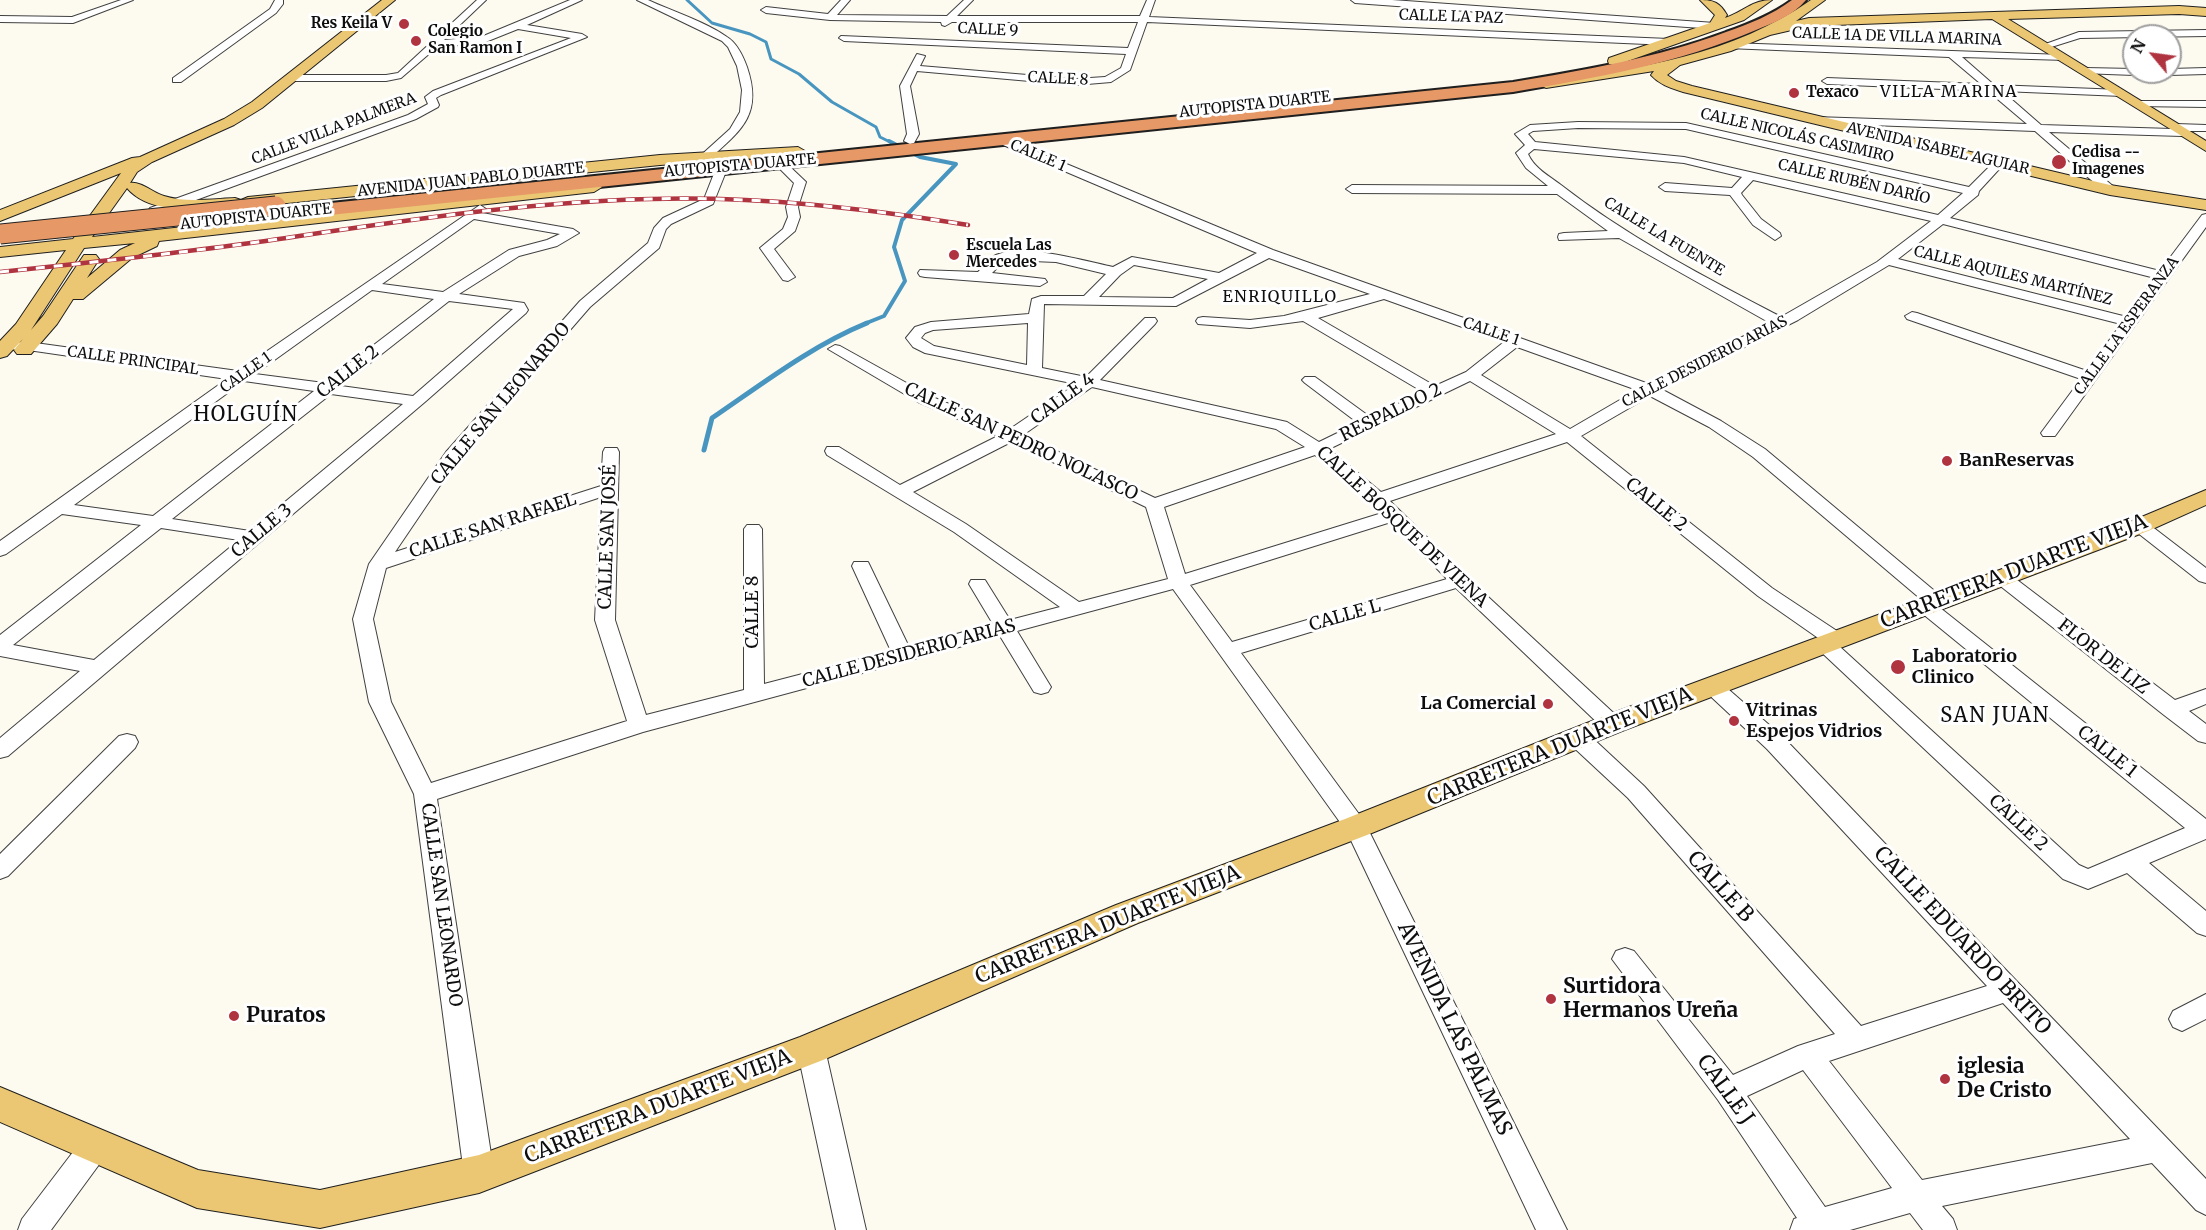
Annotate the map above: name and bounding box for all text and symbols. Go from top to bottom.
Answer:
street label: CALLE LA PAZ [1398,6,1504,28]
place label: Res Keila V [311,15,392,33]
marker: Res Keila V [397,17,411,31]
street label: CALLE 9 [957,19,1019,41]
place label: Colegio San Ramon I [428,23,522,58]
street label: CALLE 1A DE VILLA MARINA [1792,24,2002,50]
north arrow [2122,24,2182,84]
marker: Colegio San Ramon I [409,34,423,48]
text: N [2126,36,2150,57]
street label: CALLE 8 [1027,68,1089,90]
district label: VILLA MARINA [1880,82,2018,102]
place label: Texaco [1806,84,1859,102]
marker: Texaco [1787,86,1801,100]
street label: AUTOPISTA DUARTE [1178,88,1332,122]
street label: CALLE VILLA PALMERA [249,89,419,169]
street label: CALLE NICOLÁS CASIMIRO [1699,105,1895,167]
street label: AVENIDA ISABEL AGUIAR [1845,119,2031,179]
street label: CALLE 1 [1008,136,1068,176]
place label: Cedisa -- Imagenes [2072,144,2145,179]
street label: AUTOPISTA DUARTE [663,150,817,182]
marker: Cedisa -- Imagenes [2050,153,2068,171]
street label: CALLE RUBÉN DARÍO [1776,156,1932,208]
street label: AVENIDA JUAN PABLO DUARTE [357,159,585,201]
street label: CALLE LA FUENTE [1600,194,1728,280]
street label: AUTOPISTA DUARTE [179,200,333,234]
place label: Escuela Las Mercedes [966,237,1052,272]
street label: CALLE AQUILES MARTÍNEZ [1912,243,2114,309]
marker: Escuela Las Mercedes [947,248,961,262]
street label: CALLE LA ESPERANZA [2071,253,2183,399]
district label: ENRIQUILLO [1223,287,1337,307]
street label: CALLE DESIDERIO ARIAS [1619,312,1791,412]
street label: CALLE 1 [1460,314,1522,350]
street label: CALLE SAN LEONARDO [427,319,575,489]
street label: CALLE 2 [313,341,383,403]
street label: CALLE PRINCIPAL [66,343,200,379]
street label: CALLE 1 [217,349,275,397]
street label: CALLE 4 [1027,369,1099,429]
street label: CALLE SAN PEDRO NOLASCO [901,378,1141,506]
street label: RESPALDO 2 [1337,379,1445,447]
district label: HOLGUÍN [193,403,299,427]
street label: CALLE BOSQUE DE VIENA [1312,442,1492,612]
place label: BanReservas [1959,450,2074,472]
marker: BanReservas [1940,454,1954,468]
street label: CALLE SAN JOSÉ [595,464,621,610]
street label: CALLE 2 [1621,474,1691,536]
street label: CALLE SAN RAFAEL [407,489,579,563]
street label: CALLE 3 [227,499,297,563]
street label: CARRETERA DUARTE VIEJA [1877,509,2151,635]
street label: CALLE 8 [742,576,764,648]
street label: CALLE L [1307,596,1383,636]
street label: CALLE DESIDERIO ARIAS [800,615,1018,693]
street label: FLOR DE LIZ [2053,615,2153,699]
place label: Laboratorio Clinico [1912,646,2017,688]
marker: Laboratorio Clinico [1889,658,1907,676]
street label: CARRETERA DUARTE VIEJA [1424,682,1696,812]
place label: La Comercial [1420,693,1536,715]
marker: La Comercial [1541,697,1555,711]
place label: Vitrinas Espejos Vidrios [1746,700,1882,742]
district label: SAN JUAN [1940,704,2050,728]
marker: Vitrinas Espejos Vidrios [1727,714,1741,728]
street label: CALLE 1 [2073,721,2141,783]
street label: CALLE 2 [1984,790,2052,856]
street label: CALLE SAN LEONARDO [416,802,466,1008]
street label: CALLE EDUARDO BRITO [1868,842,2056,1040]
street label: CALLE B [1682,846,1758,928]
street label: CARRETERA DUARTE VIEJA [972,860,1244,990]
street label: AVENIDA LAS PALMAS [1391,918,1517,1140]
place label: Surtidora Hermanos Ureña [1563,974,1738,1024]
marker: Surtidora Hermanos Ureña [1544,992,1558,1006]
place label: Puratos [246,1003,326,1029]
marker: Puratos [227,1009,241,1023]
street label: CARRETERA DUARTE VIEJA [521,1044,795,1170]
street label: CALLE J [1691,1050,1759,1130]
place label: iglesia De Cristo [1957,1054,2052,1104]
marker: iglesia De Cristo [1938,1072,1952,1086]

